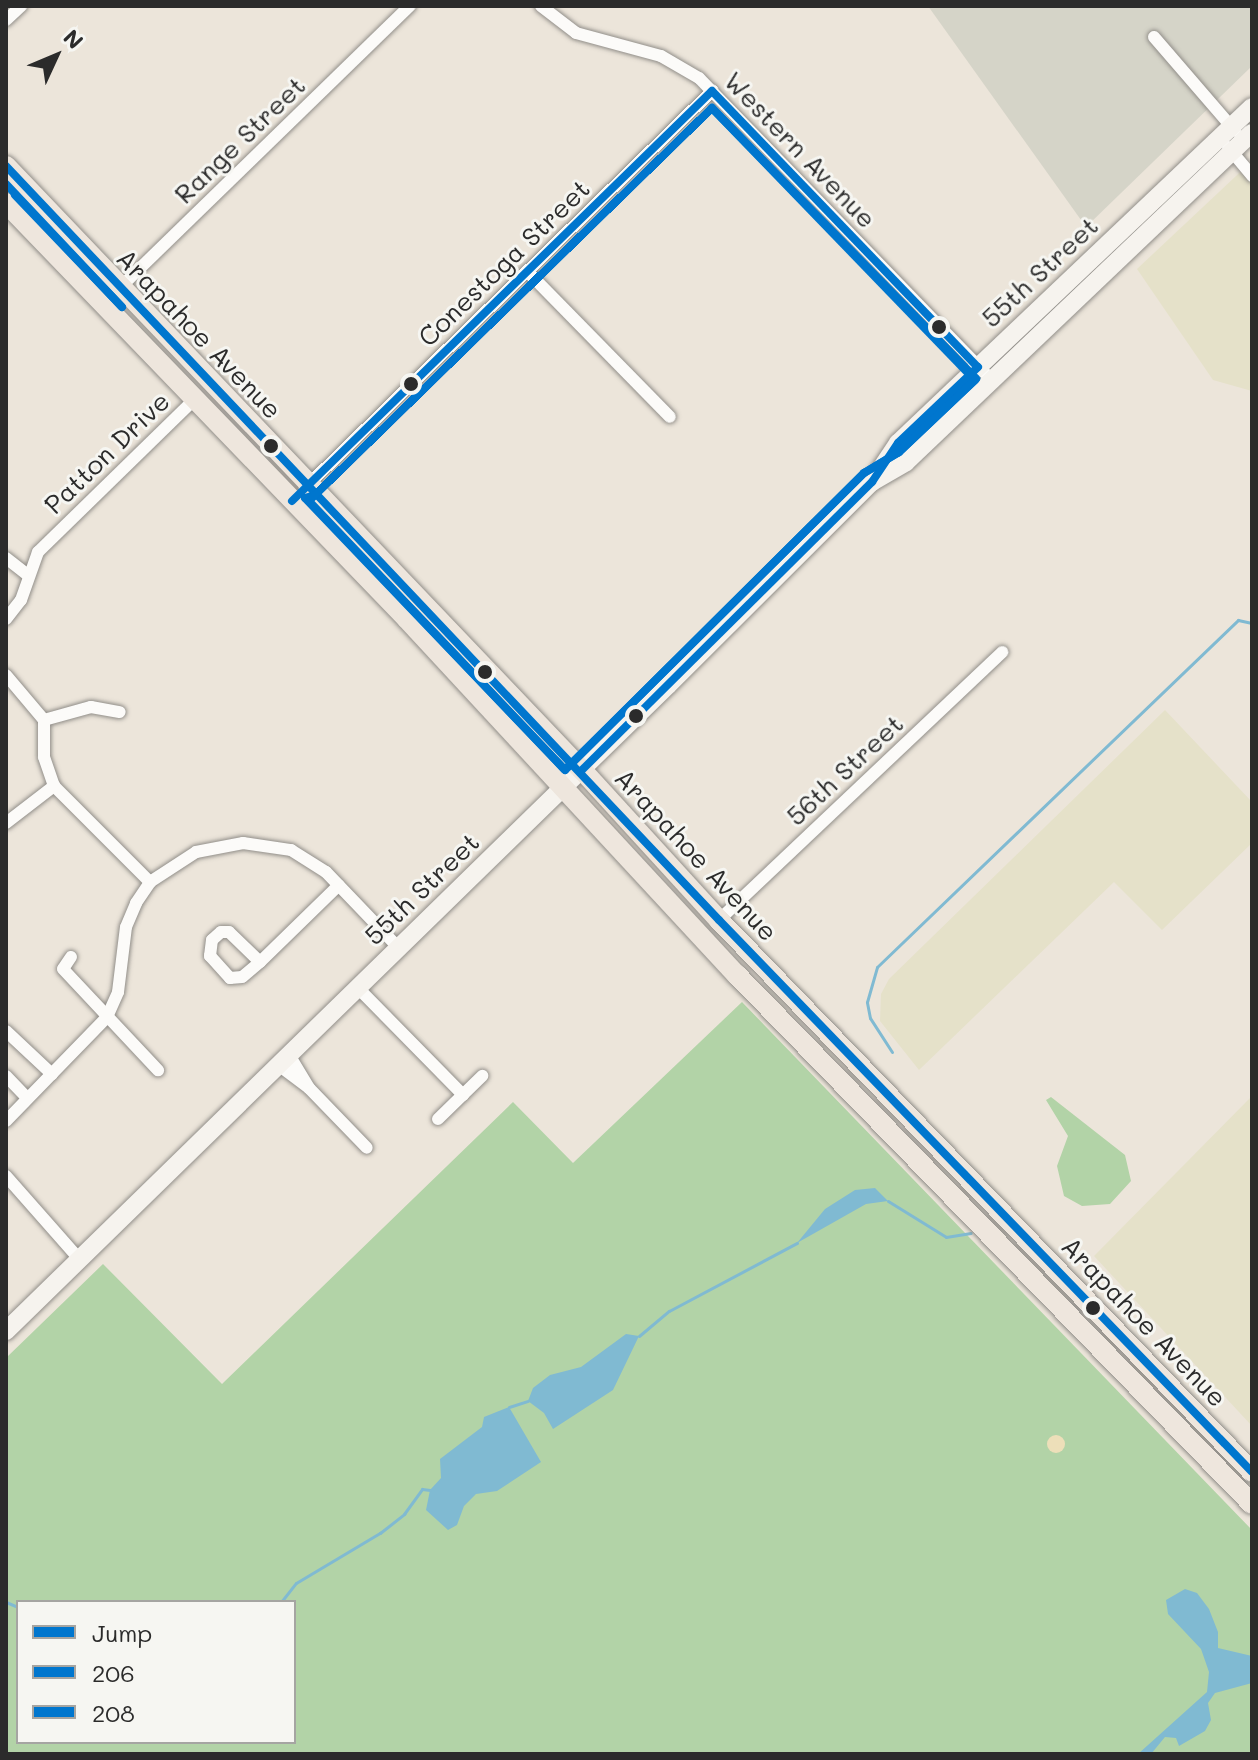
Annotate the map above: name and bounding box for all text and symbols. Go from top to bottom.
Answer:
north arrow [16,16,96,96]
text: N [57,23,90,55]
street label: Western Avenue [718,65,882,235]
street label: Range Street [168,70,312,210]
street label: Conestoga Street [412,173,596,353]
street label: 55th Street [975,210,1105,334]
street label: Arapahoe Avenue [110,243,288,425]
unlabelled marker [931,319,947,335]
unlabelled marker [403,376,419,392]
street label: Patton Drive [38,386,176,520]
unlabelled marker [263,438,279,454]
unlabelled marker [477,664,493,680]
unlabelled marker [628,708,644,724]
street label: 56th Street [780,708,910,832]
street label: Arapahoe Avenue [608,762,784,948]
street label: 55th Street [358,827,486,951]
street label: Arapahoe Avenue [1055,1231,1233,1413]
unlabelled marker [1085,1300,1101,1316]
legend [16,1600,296,1744]
text: Jump [92,1617,152,1648]
text: 206 [92,1657,135,1688]
text: 208 [92,1697,135,1728]

